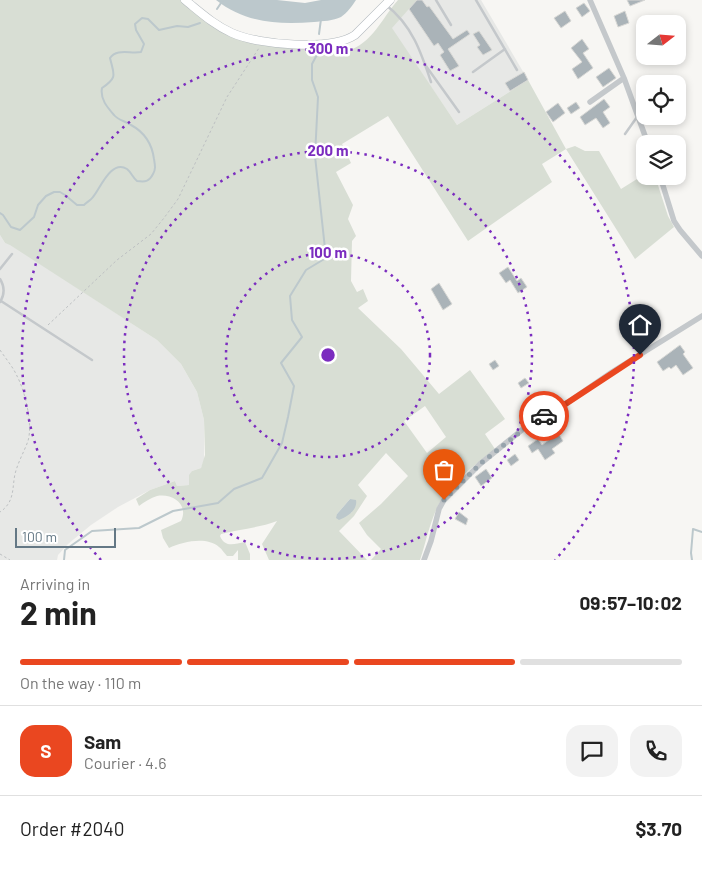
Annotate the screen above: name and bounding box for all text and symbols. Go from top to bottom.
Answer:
north arrow [636,15,686,65]
map controls [636,15,686,185]
text: 300 m [308,39,348,57]
button: locate [636,75,686,125]
button: layers [636,135,686,185]
text: 200 m [307,141,349,159]
text: 100 m [309,243,347,261]
pin [619,304,661,355]
icon: home [626,311,654,339]
centre of rings [319,346,337,364]
courier [519,391,569,441]
icon: car [530,402,558,430]
pin [423,449,465,500]
icon: bag [430,456,458,484]
scale bar [15,525,116,548]
text: 100 m [22,528,57,545]
text: Arriving in [20,574,90,593]
text: 09:57–10:02 [580,591,682,614]
text: 2 min [20,593,97,631]
text: On the way · 110 m [20,673,141,692]
button: chat [566,725,618,777]
button: phone [630,725,682,777]
text: Sam [84,730,121,753]
text: S [40,739,52,762]
text: Courier · 4.6 [84,753,167,772]
text: Order #2040 [20,817,125,840]
text: $3.70 [635,817,682,840]

